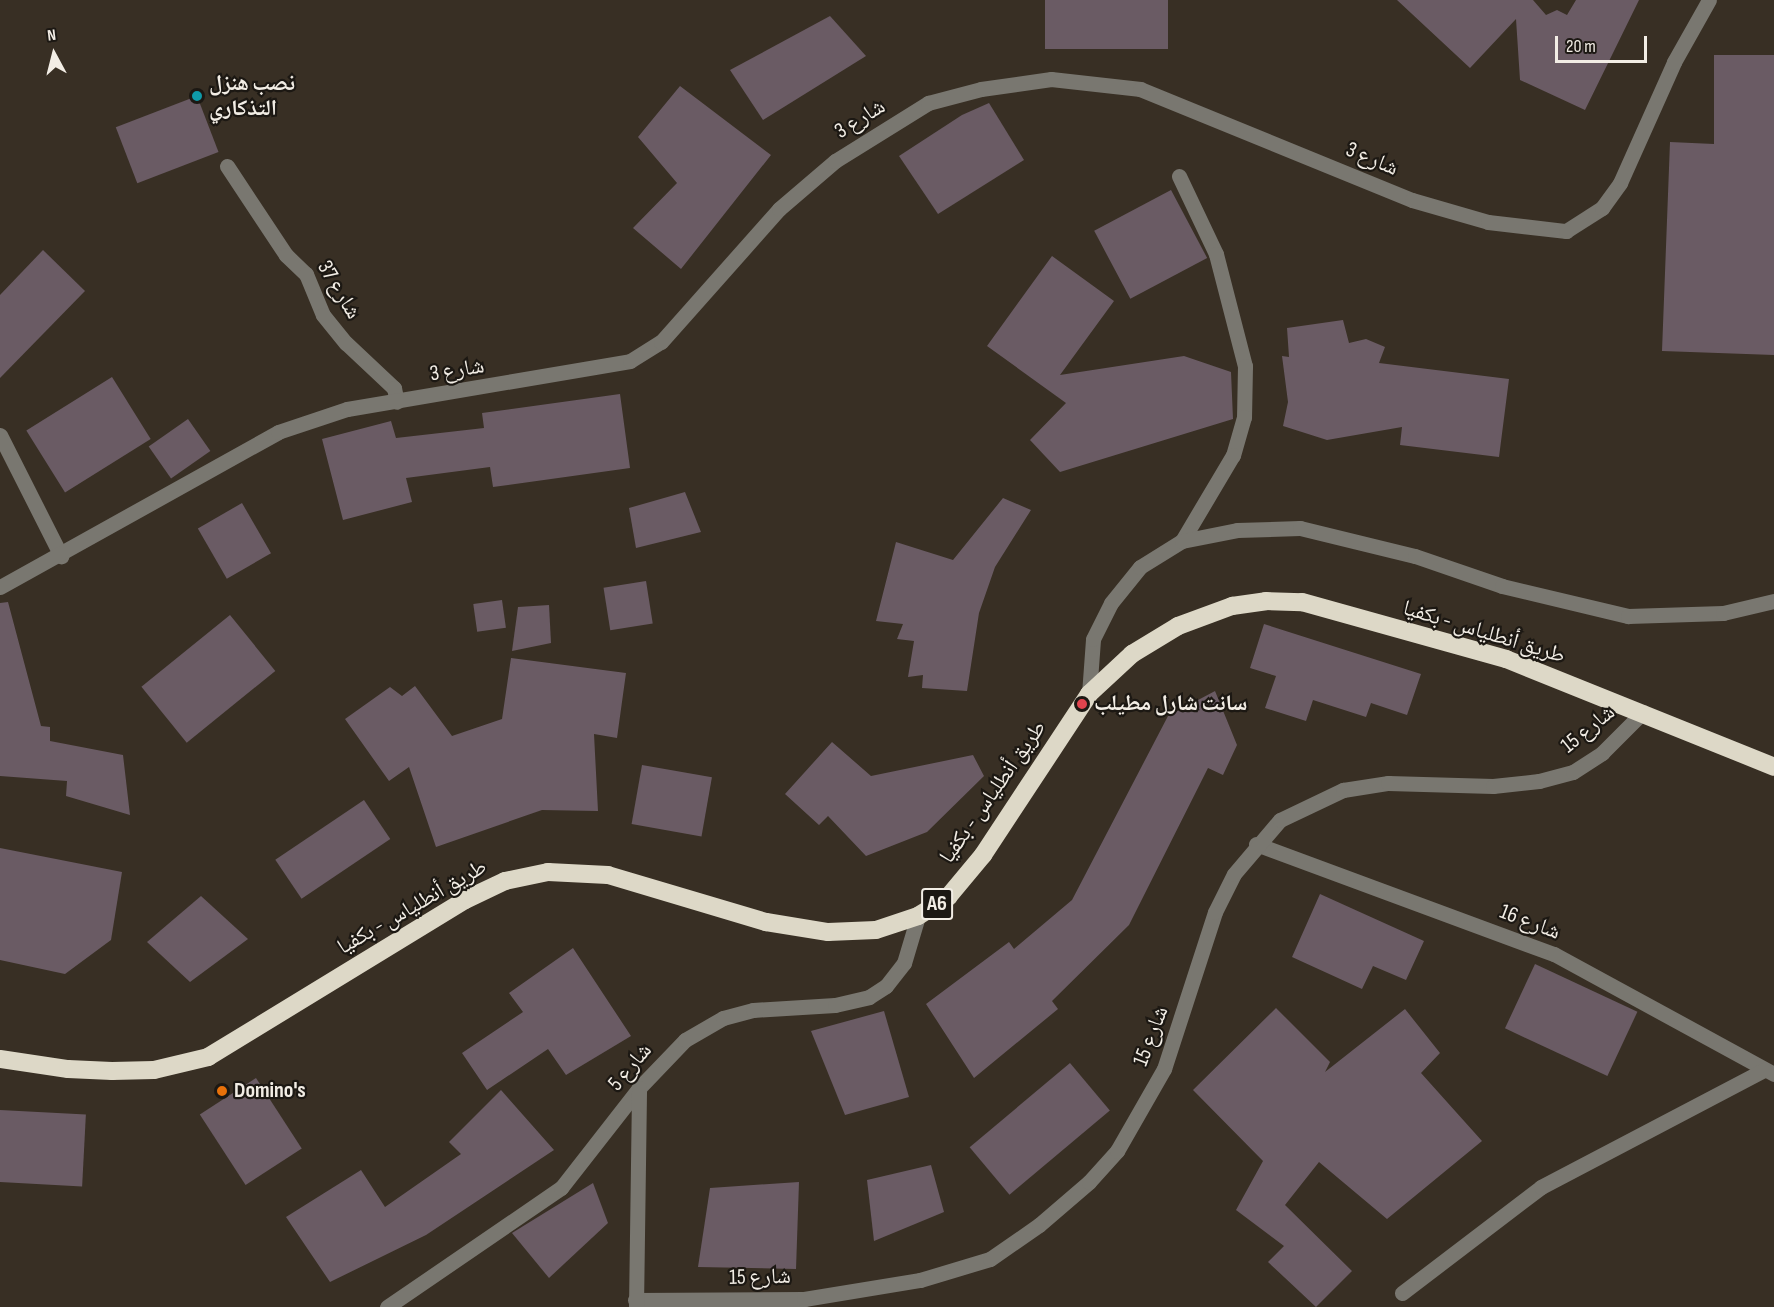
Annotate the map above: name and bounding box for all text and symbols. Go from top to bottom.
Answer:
north arrow [24,24,84,84]
scale bar [1558,24,1650,62]
text: N [46,26,57,46]
text: 20 m [1566,36,1596,57]
place label: نصب هنزل التذكاري [209,70,295,122]
marker: نصب هنزل التذكاري [190,89,204,103]
street label: شارع 3 [830,93,890,145]
street label: شارع 3 [1342,136,1402,182]
street label: شارع 37 [311,256,367,324]
street label: شارع 3 [428,353,486,387]
street label: طريق أنطلياس - بكفيا [1400,595,1568,669]
place label: سانت شارل مطيلب [1094,691,1247,717]
marker: سانت شارل مطيلب [1075,697,1089,711]
street label: شارع 15 [1556,699,1620,759]
street label: طريق أنطلياس - بكفيا [934,716,1052,868]
street label: طريق أنطلياس - بكفيا [333,854,491,960]
road number: A6 [920,886,954,922]
street label: شارع 16 [1496,898,1564,946]
street label: شارع 15 [1128,1002,1174,1070]
street label: شارع 5 [602,1038,658,1096]
place label: Domino's [234,1078,306,1104]
marker: Domino's [215,1084,229,1098]
street label: شارع 15 [729,1263,791,1291]

